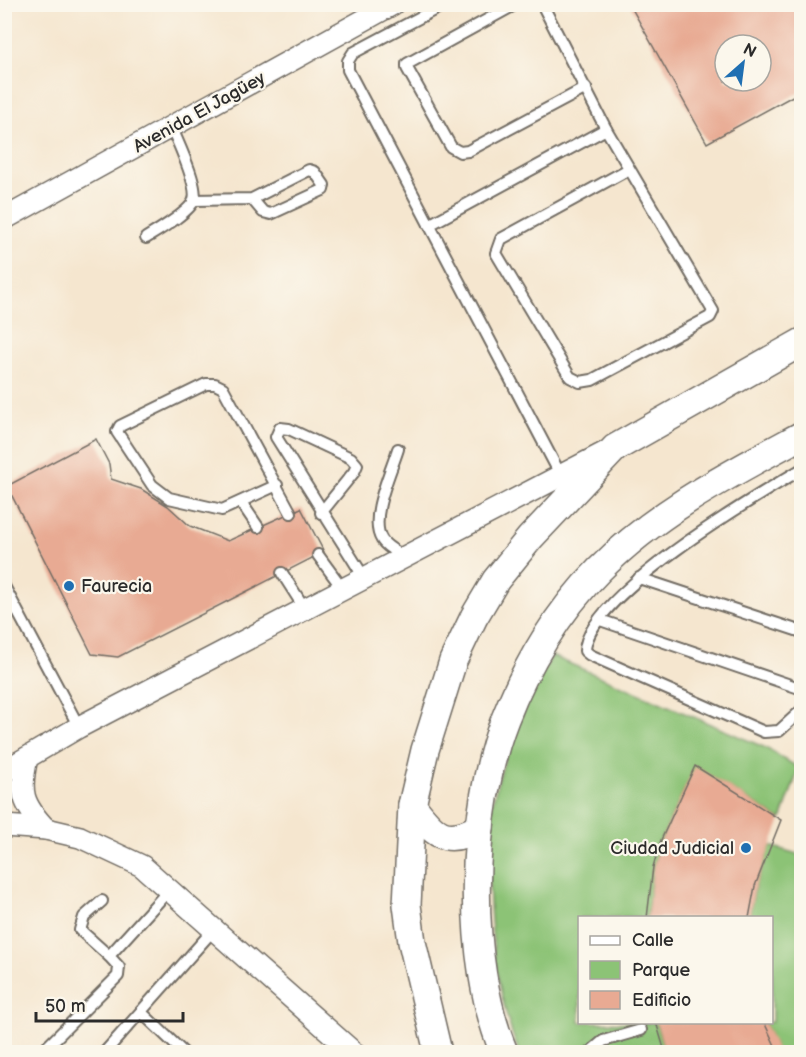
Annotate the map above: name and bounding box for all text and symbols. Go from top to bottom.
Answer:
north arrow [713,33,773,93]
text: N [740,40,759,62]
street label: Avenida El Jagüey [130,67,270,157]
place label: Faurecia [81,576,152,597]
marker: Faurecia [62,579,76,593]
place label: Ciudad Judicial [610,838,734,859]
marker: Ciudad Judicial [739,841,753,855]
legend [578,916,773,1024]
text: Calle [632,930,674,951]
text: Parque [632,960,690,981]
scale bar [36,985,183,1023]
text: Edificio [632,990,691,1011]
text: 50 m [45,996,86,1017]

